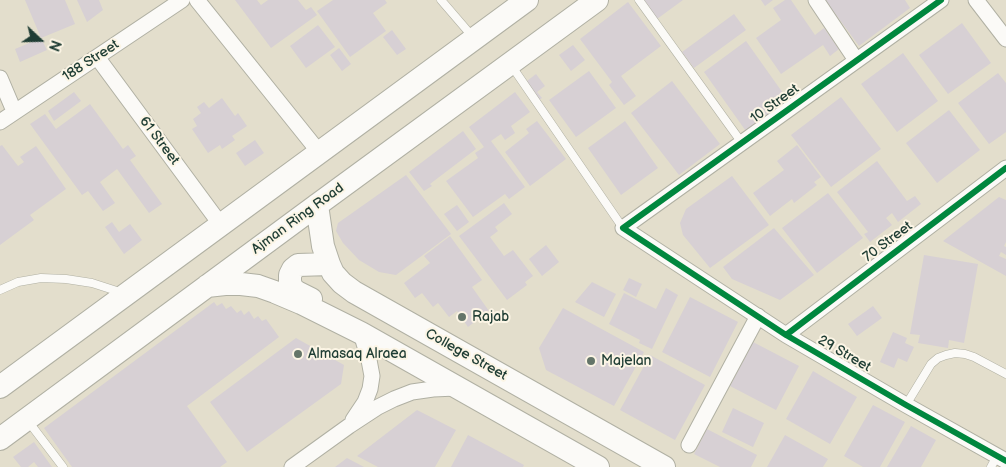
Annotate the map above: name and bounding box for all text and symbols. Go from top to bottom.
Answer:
north arrow [15,15,65,65]
street label: 188 Street [60,37,122,85]
text: N [45,38,64,54]
street label: 10 Street [747,81,803,127]
street label: 61 Street [135,114,183,168]
street label: Ajman Ring Road [249,180,347,258]
street label: 70 Street [860,218,916,266]
place label: Rajab [472,309,509,325]
marker: Rajab [456,311,468,323]
street label: College Street [422,326,510,384]
street label: 29 Street [814,332,874,376]
place label: Almasaq Alraea [308,346,407,362]
marker: Almasaq Alraea [292,348,304,360]
place label: Majelan [601,353,651,369]
marker: Majelan [585,355,597,367]

